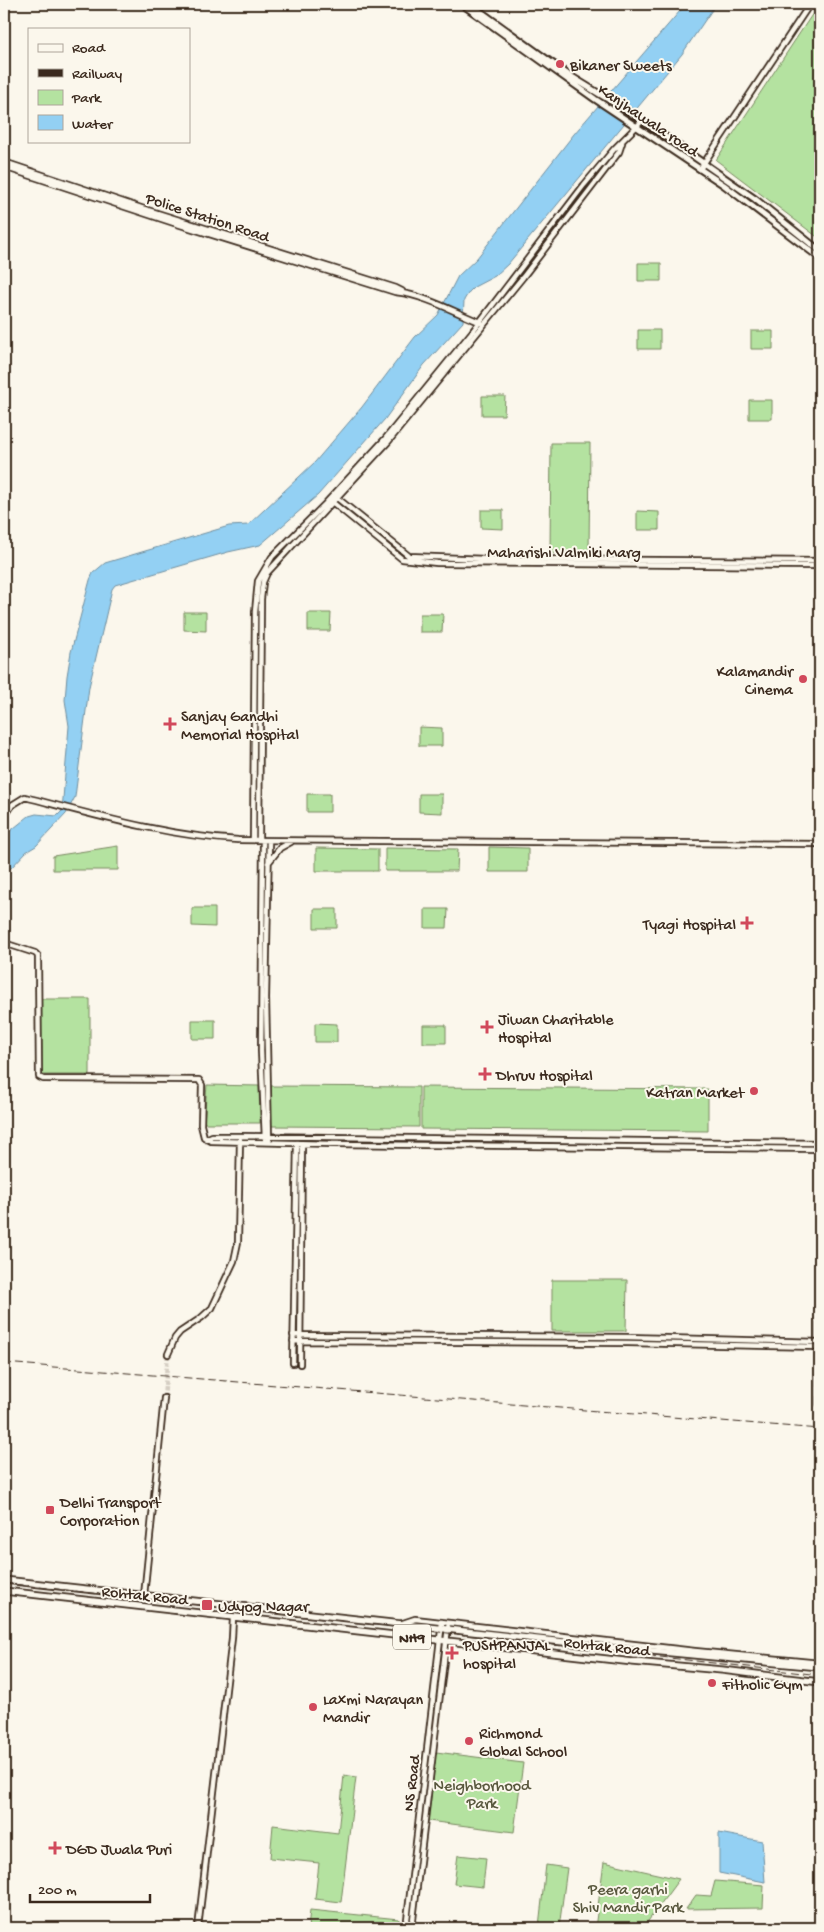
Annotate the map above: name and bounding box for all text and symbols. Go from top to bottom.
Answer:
legend [28,28,190,142]
text: Road [72,40,106,58]
marker: Bikaner Sweets [554,58,566,70]
place label: Bikaner Sweets [569,58,673,77]
text: Railway [72,66,123,84]
street label: Kanjhawala road [593,81,702,163]
text: Park [71,90,102,108]
text: Water [72,116,114,134]
street label: Police Station Road [142,190,273,249]
street label: Maharishi Valmiki Marg [487,545,641,564]
place label: Kalamandir Cinema [717,664,794,701]
marker: Kalamandir Cinema [797,673,809,685]
place label: Sanjay Gandhi Memorial Hospital [181,709,299,746]
marker: Sanjay Gandhi Memorial Hospital [163,717,177,731]
marker: Tyagi Hospital [740,916,754,930]
place label: Tyagi Hospital [642,917,736,936]
place label: Jiwan Charitable Hospital [498,1012,614,1049]
marker: Jiwan Charitable Hospital [480,1020,494,1034]
marker: Dhruv Hospital [478,1067,492,1081]
place label: Dhruv Hospital [495,1068,593,1087]
place label: Katran Market [646,1085,745,1104]
marker: Katran Market [748,1085,760,1097]
place label: Delhi Transport Corporation [59,1495,162,1532]
marker: Delhi Transport Corporation [44,1504,56,1516]
street label: Rohtak Road [101,1584,190,1612]
marker: Udyog Nagar [200,1598,214,1612]
place label: Udyog Nagar [218,1599,310,1618]
road number: NH9 [393,1624,431,1650]
street label: Rohtak Road [563,1635,652,1663]
place label: PUSHPANJAL hospital [462,1638,551,1675]
marker: PUSHPANJAL hospital [445,1646,459,1660]
marker: Fitholic Gym [706,1677,718,1689]
place label: Fitholic Gym [721,1677,803,1696]
place label: Laxmi Narayan Mandir [323,1692,423,1729]
marker: Laxmi Narayan Mandir [307,1701,319,1713]
place label: Richmond Global School [479,1726,567,1763]
marker: Richmond Global School [463,1735,475,1747]
street label: NS Road [401,1753,427,1813]
park label: Neighborhood Park [434,1778,532,1815]
marker: DGD Jwala Puri [48,1841,62,1855]
place label: DGD Jwala Puri [65,1842,172,1861]
scale bar [30,1872,150,1904]
text: 200 m [38,1882,77,1900]
park label: Peera garhi Shiv Mandir Park [573,1882,685,1919]

